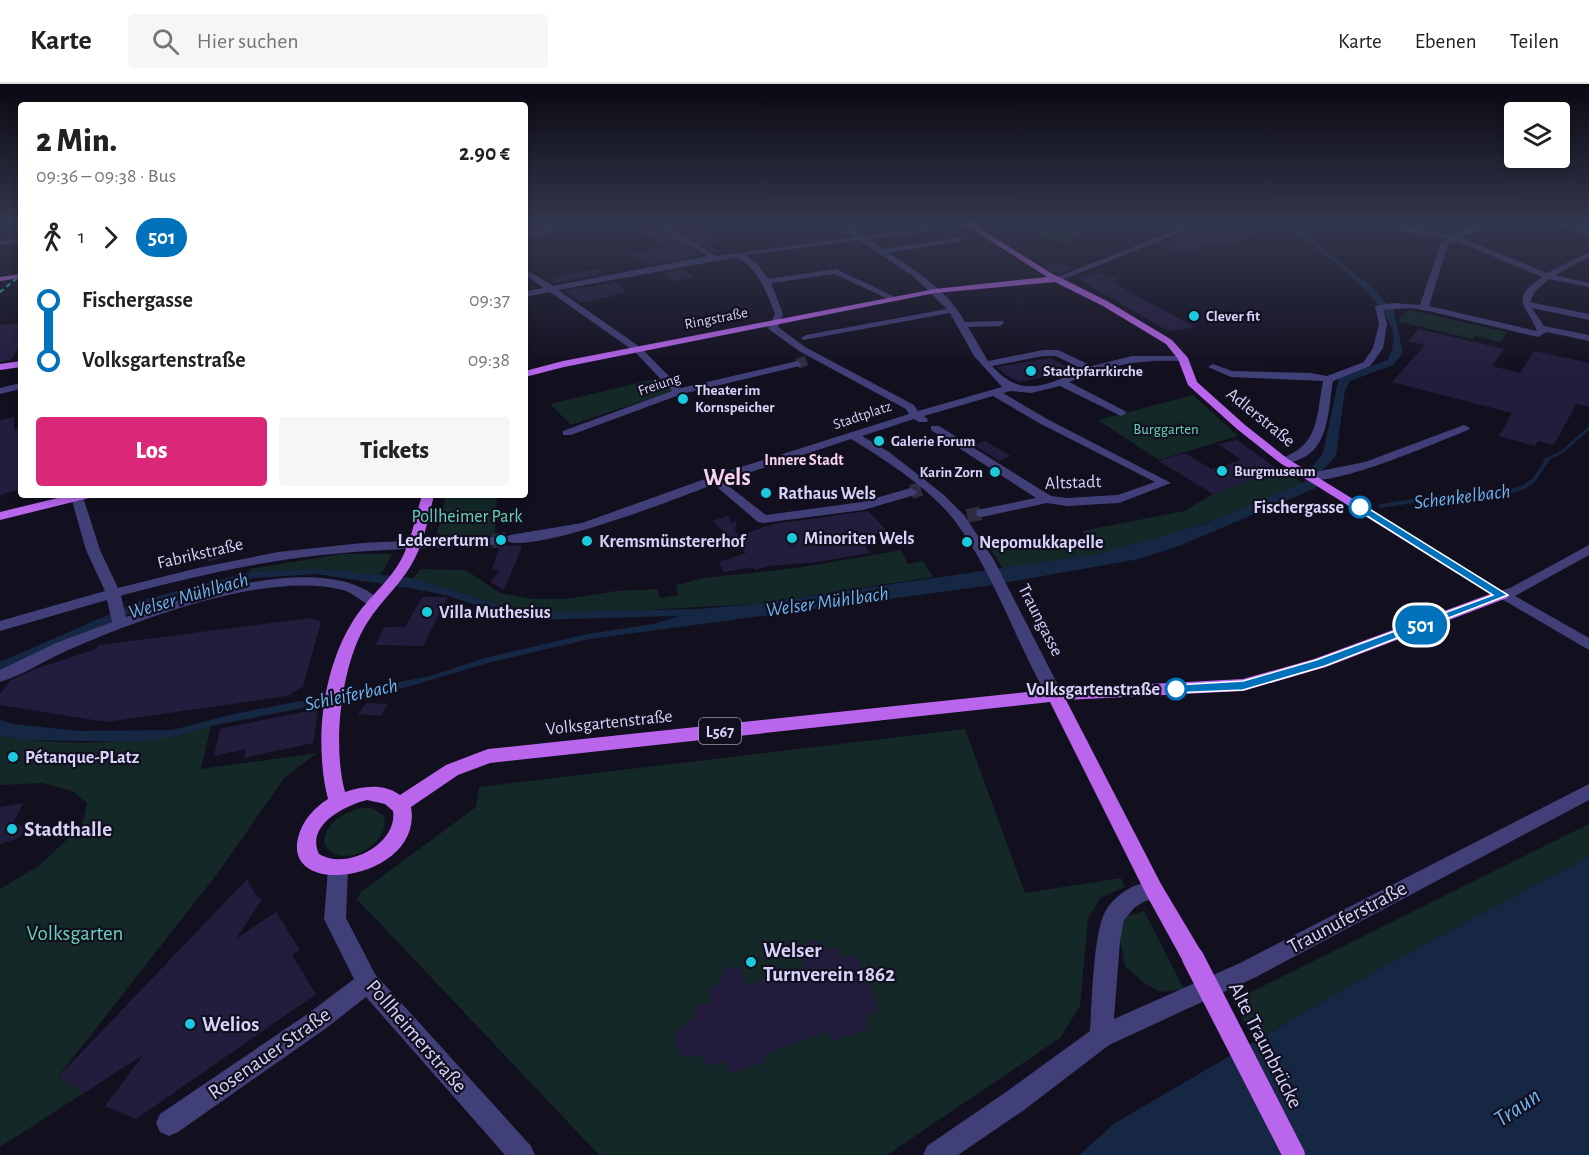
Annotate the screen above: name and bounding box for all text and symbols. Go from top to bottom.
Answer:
search box [128,14,548,68]
icon: search [149,25,182,58]
text: Karte [30,27,92,55]
text: Hier suchen [197,30,299,52]
text: Karte [1338,31,1382,52]
text: Ebenen [1415,31,1477,52]
text: Teilen [1510,31,1559,52]
map controls [1504,102,1570,168]
button: layers [1504,102,1570,168]
text: 2 Min. [36,125,117,158]
text: 2.90 € [459,142,510,164]
text: 09:36 – 09:38 · Bus [36,166,176,186]
icon: walk [36,221,69,254]
icon: forward [94,221,127,254]
text: 1 [78,227,85,247]
text: 501 [148,227,175,248]
text: Fischergasse [82,289,193,311]
text: 09:37 [469,290,510,310]
street label: Ringstraße [683,305,749,332]
marker: Clever fit [1187,309,1201,323]
place label: Clever fit [1206,309,1260,324]
text: Volksgartenstraße [82,349,246,371]
text: 09:38 [468,350,510,370]
marker: Stadtpfarrkirche [1024,364,1038,378]
place label: Stadtpfarrkirche [1043,364,1143,379]
street label: Freiung [636,370,683,399]
place label: Theater im Kornspeicher [695,383,775,415]
street label: Adlerstraße [1223,385,1298,451]
marker: Theater im Kornspeicher [676,392,690,406]
street label: Stadtplatz [831,399,893,432]
button: Los [36,417,267,486]
button: Tickets [279,417,510,486]
park label: Burggarten [1133,422,1199,437]
marker: Galerie Forum [872,434,886,448]
place label: Galerie Forum [891,434,975,449]
district label: Innere Stadt [764,452,844,468]
marker: Burgmuseum [1215,464,1229,478]
place label: Burgmuseum [1234,464,1316,479]
place label: Karin Zorn [919,465,983,480]
marker: Karin Zorn [988,465,1002,479]
district label: Wels [703,466,751,490]
street label: Altstadt [1045,473,1102,493]
water label: Schenkelbach [1413,481,1511,513]
place label: Rathaus Wels [778,485,876,503]
marker: Rathaus Wels [759,486,773,500]
marker: Fischergasse [1349,496,1371,518]
place label: Fischergasse [1253,499,1344,517]
park label: Pollheimer Park [412,508,523,526]
place label: Minoriten Wels [804,530,915,548]
marker: Minoriten Wels [785,531,799,545]
place label: Ledererturm [398,532,489,550]
marker: Ledererturm [494,533,508,547]
place label: Kremsmünstererhof [599,533,747,551]
marker: Kremsmünstererhof [580,534,594,548]
place label: Nepomukkapelle [979,534,1104,552]
street label: Fabrikstraße [155,535,245,573]
marker: Nepomukkapelle [960,535,974,549]
water label: Welser Mühlbach [126,569,251,623]
street label: Traungasse [1014,581,1066,659]
water label: Welser Mühlbach [764,583,890,621]
place label: Villa Muthesius [439,604,551,622]
marker: Villa Muthesius [420,605,434,619]
line badge: 501 [1386,606,1456,644]
text: 501 [1407,615,1435,636]
water label: Schleiferbach [303,675,400,715]
marker: Volksgartenstraße [1165,678,1187,700]
place label: Volksgartenstraße [1026,681,1160,699]
street label: Volksgartenstraße [545,707,674,739]
road number: L567 [699,718,741,744]
place label: Pétanque-PLatz [25,749,140,767]
marker: Pétanque-PLatz [6,750,20,764]
place label: Stadthalle [24,819,112,840]
marker: Stadthalle [5,822,19,836]
street label: Traunuferstraße [1284,877,1410,958]
park label: Volksgarten [27,923,123,944]
place label: Welser Turnverein 1862 [763,940,895,985]
marker: Welser Turnverein 1862 [744,955,758,969]
street label: Pollheimerstraße [362,976,471,1097]
street label: Alte Traunbrücke [1225,979,1306,1112]
street label: Rosenauer Straße [204,1004,334,1103]
place label: Welios [202,1014,259,1035]
marker: Welios [183,1017,197,1031]
water label: Traun [1490,1084,1545,1132]

